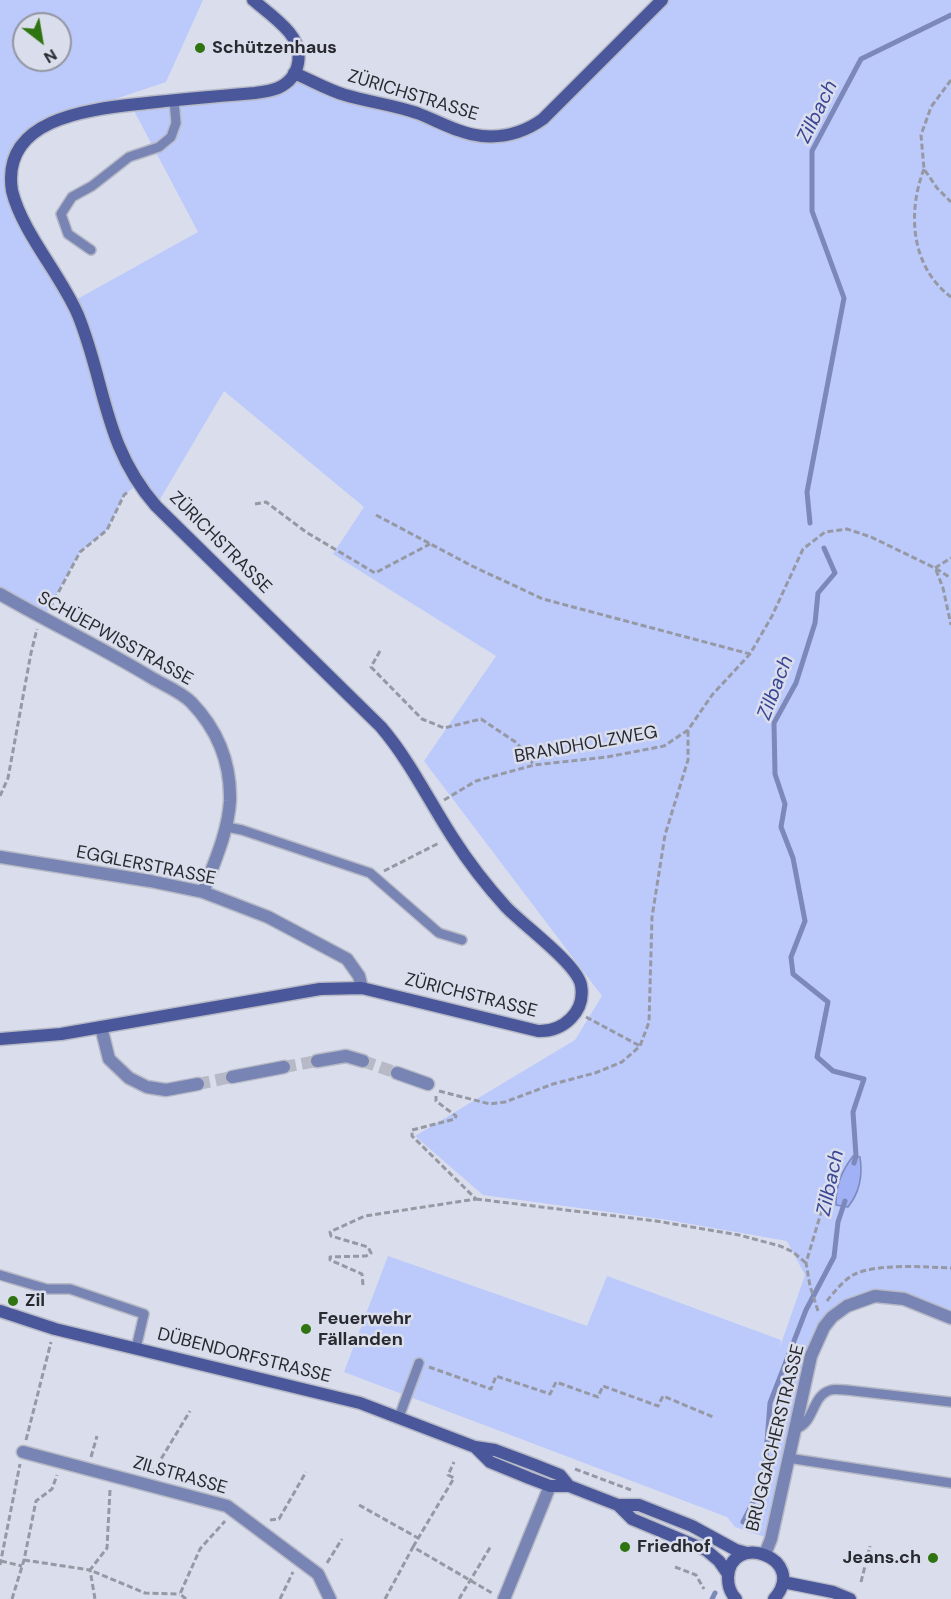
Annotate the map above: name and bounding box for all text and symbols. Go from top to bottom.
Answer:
north arrow [12,12,72,72]
place label: Schützenhaus [212,37,337,59]
marker: Schützenhaus [193,41,207,55]
text: N [40,44,61,68]
street label: ZÜRICHSTRASSE [345,66,481,126]
water label: Zilbach [793,77,843,147]
street label: ZÜRICHSTRASSE [164,487,276,599]
street label: SCHÜEPWISSTRASSE [34,587,196,691]
water label: Zilbach [753,653,799,723]
street label: BRANDHOLZWEG [513,722,659,768]
street label: EGGLERSTRASSE [74,842,218,890]
street label: ZÜRICHSTRASSE [403,969,539,1023]
water label: Zilbach [812,1148,850,1218]
place label: Zil [25,1290,45,1312]
marker: Zil [6,1294,20,1308]
place label: Feuerwehr Fällanden [318,1308,411,1350]
marker: Feuerwehr Fällanden [299,1322,313,1336]
street label: DÜBENDORFSTRASSE [155,1324,333,1388]
street label: BRUGGACHERSTRASSE [742,1342,810,1534]
street label: ZILSTRASSE [130,1452,230,1500]
place label: Friedhof [637,1536,711,1558]
marker: Friedhof [618,1540,632,1554]
place label: Jeans.ch [843,1547,921,1569]
marker: Jeans.ch [926,1551,940,1565]

